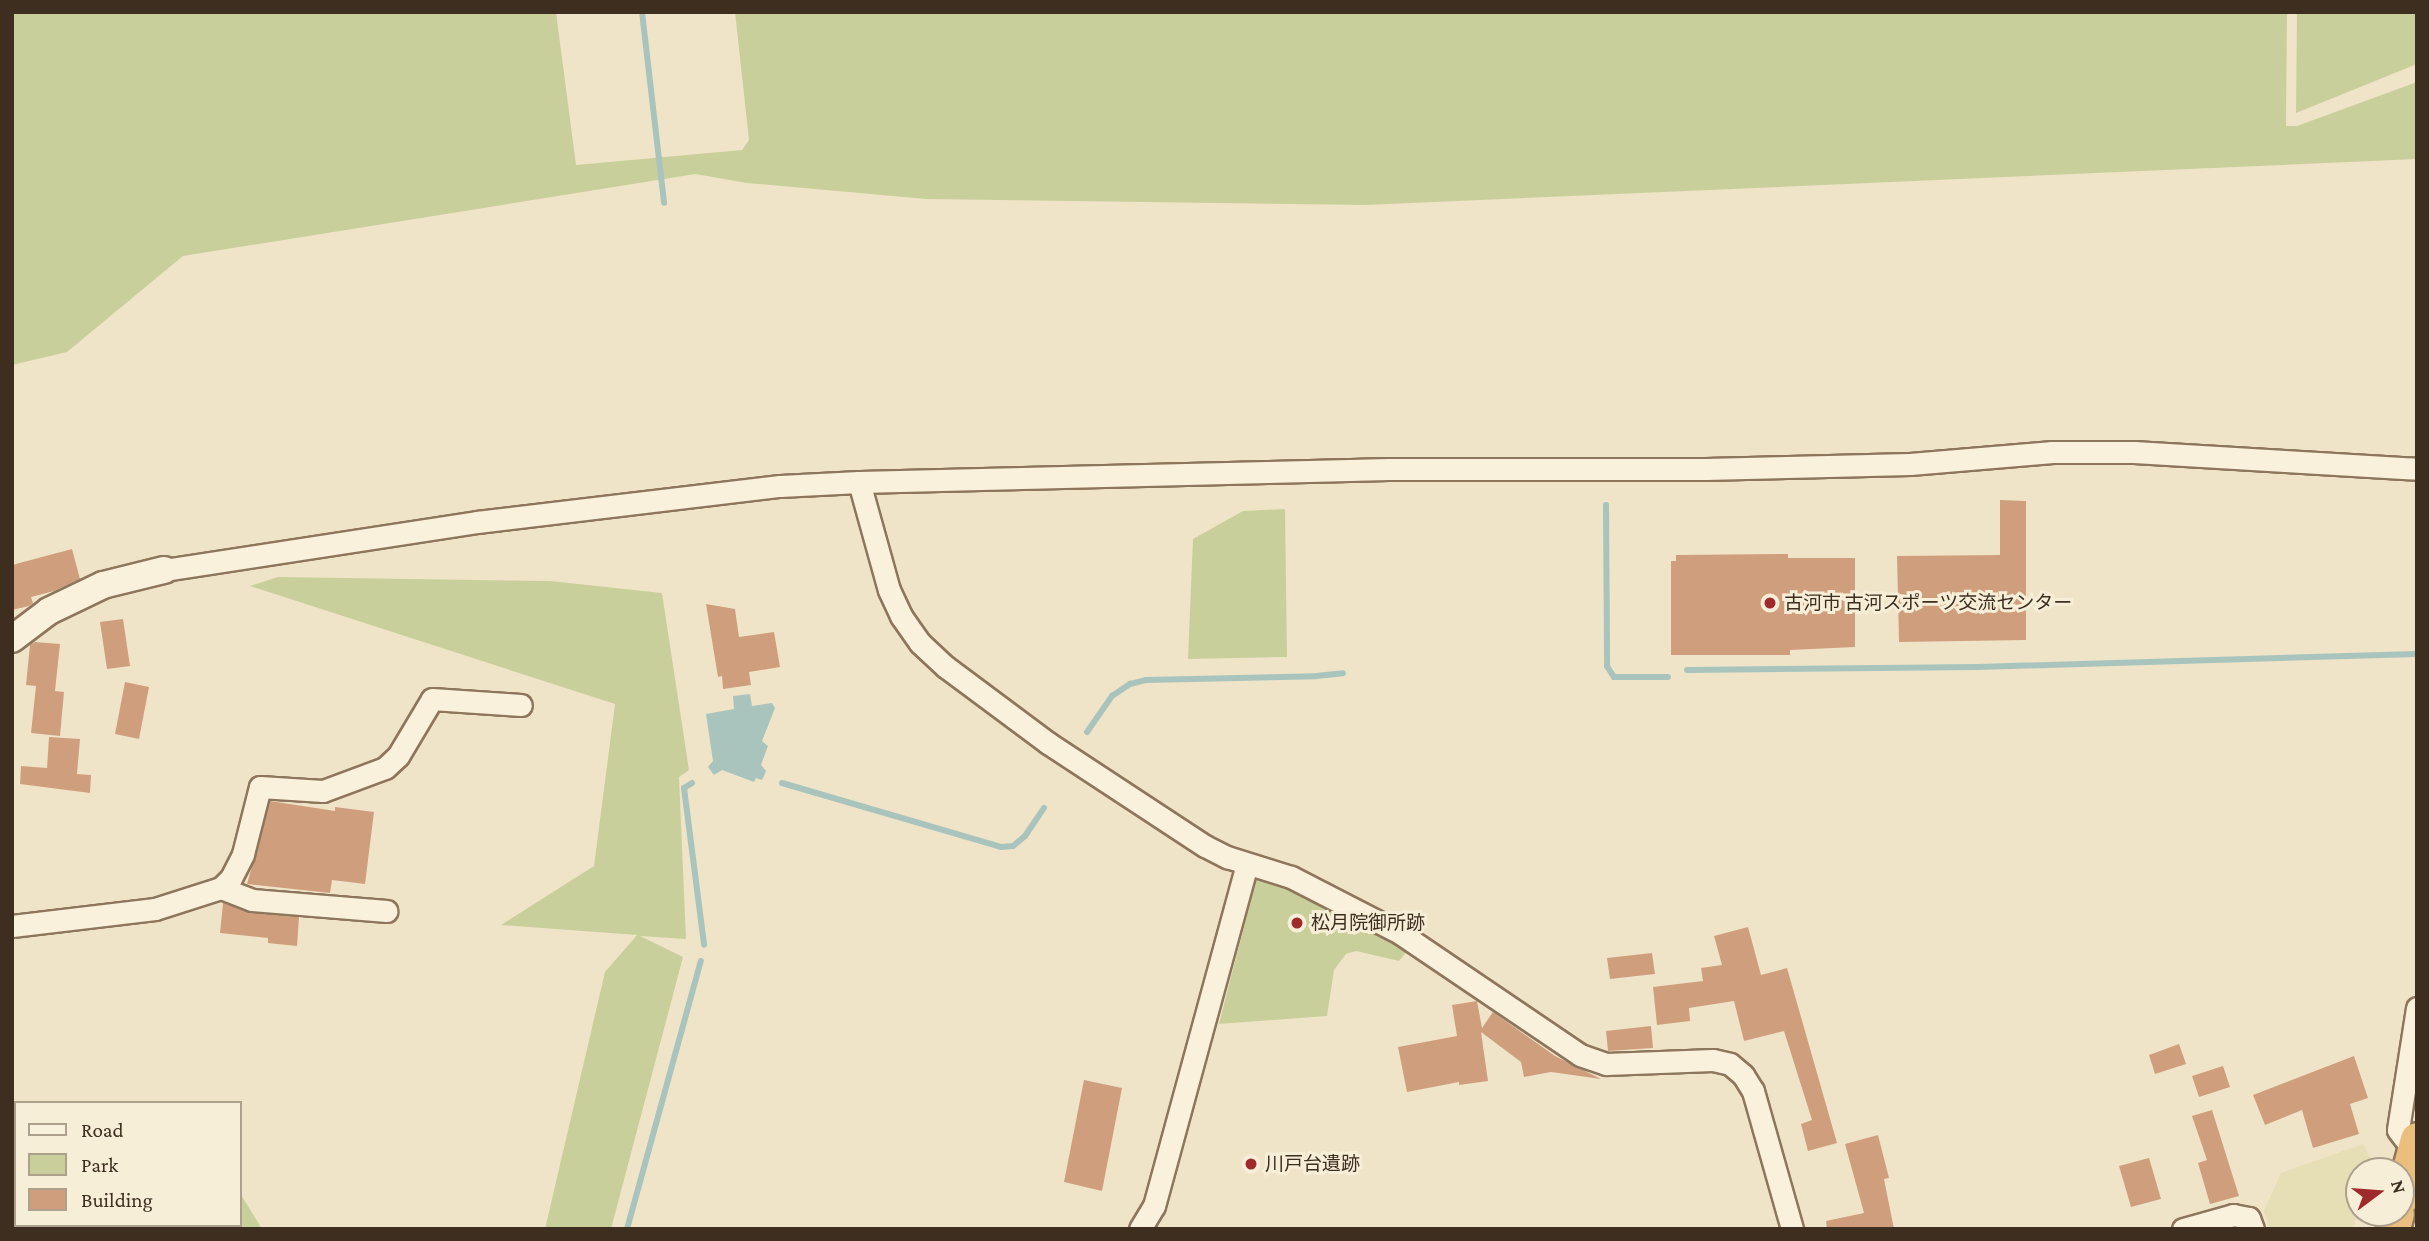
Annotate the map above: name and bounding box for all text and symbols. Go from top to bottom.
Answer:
place label: 古河市 古河スポーツ交流センター [1784,592,2073,614]
marker: 古河市 古河スポーツ交流センター [1762,595,1778,611]
place label: 松月院御所跡 [1311,912,1425,934]
marker: 松月院御所跡 [1289,915,1305,931]
legend [14,1101,242,1227]
text: Road [81,1118,124,1142]
text: Park [81,1153,118,1177]
place label: 川戸台遺跡 [1265,1153,1360,1175]
marker: 川戸台遺跡 [1243,1156,1259,1172]
north arrow [2345,1157,2415,1227]
text: N [2387,1177,2411,1196]
text: Building [81,1188,153,1212]

